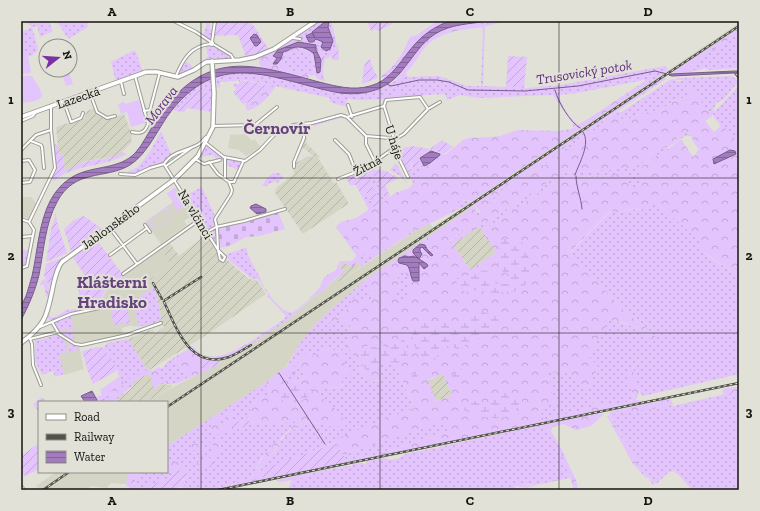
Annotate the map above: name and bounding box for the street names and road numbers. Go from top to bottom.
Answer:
street label: Lazecká [55,83,102,112]
street label: U háje [381,123,407,162]
street label: Žitná [351,152,384,179]
street label: Na vlčinci [175,187,216,242]
street label: Jablonského [78,200,143,253]

